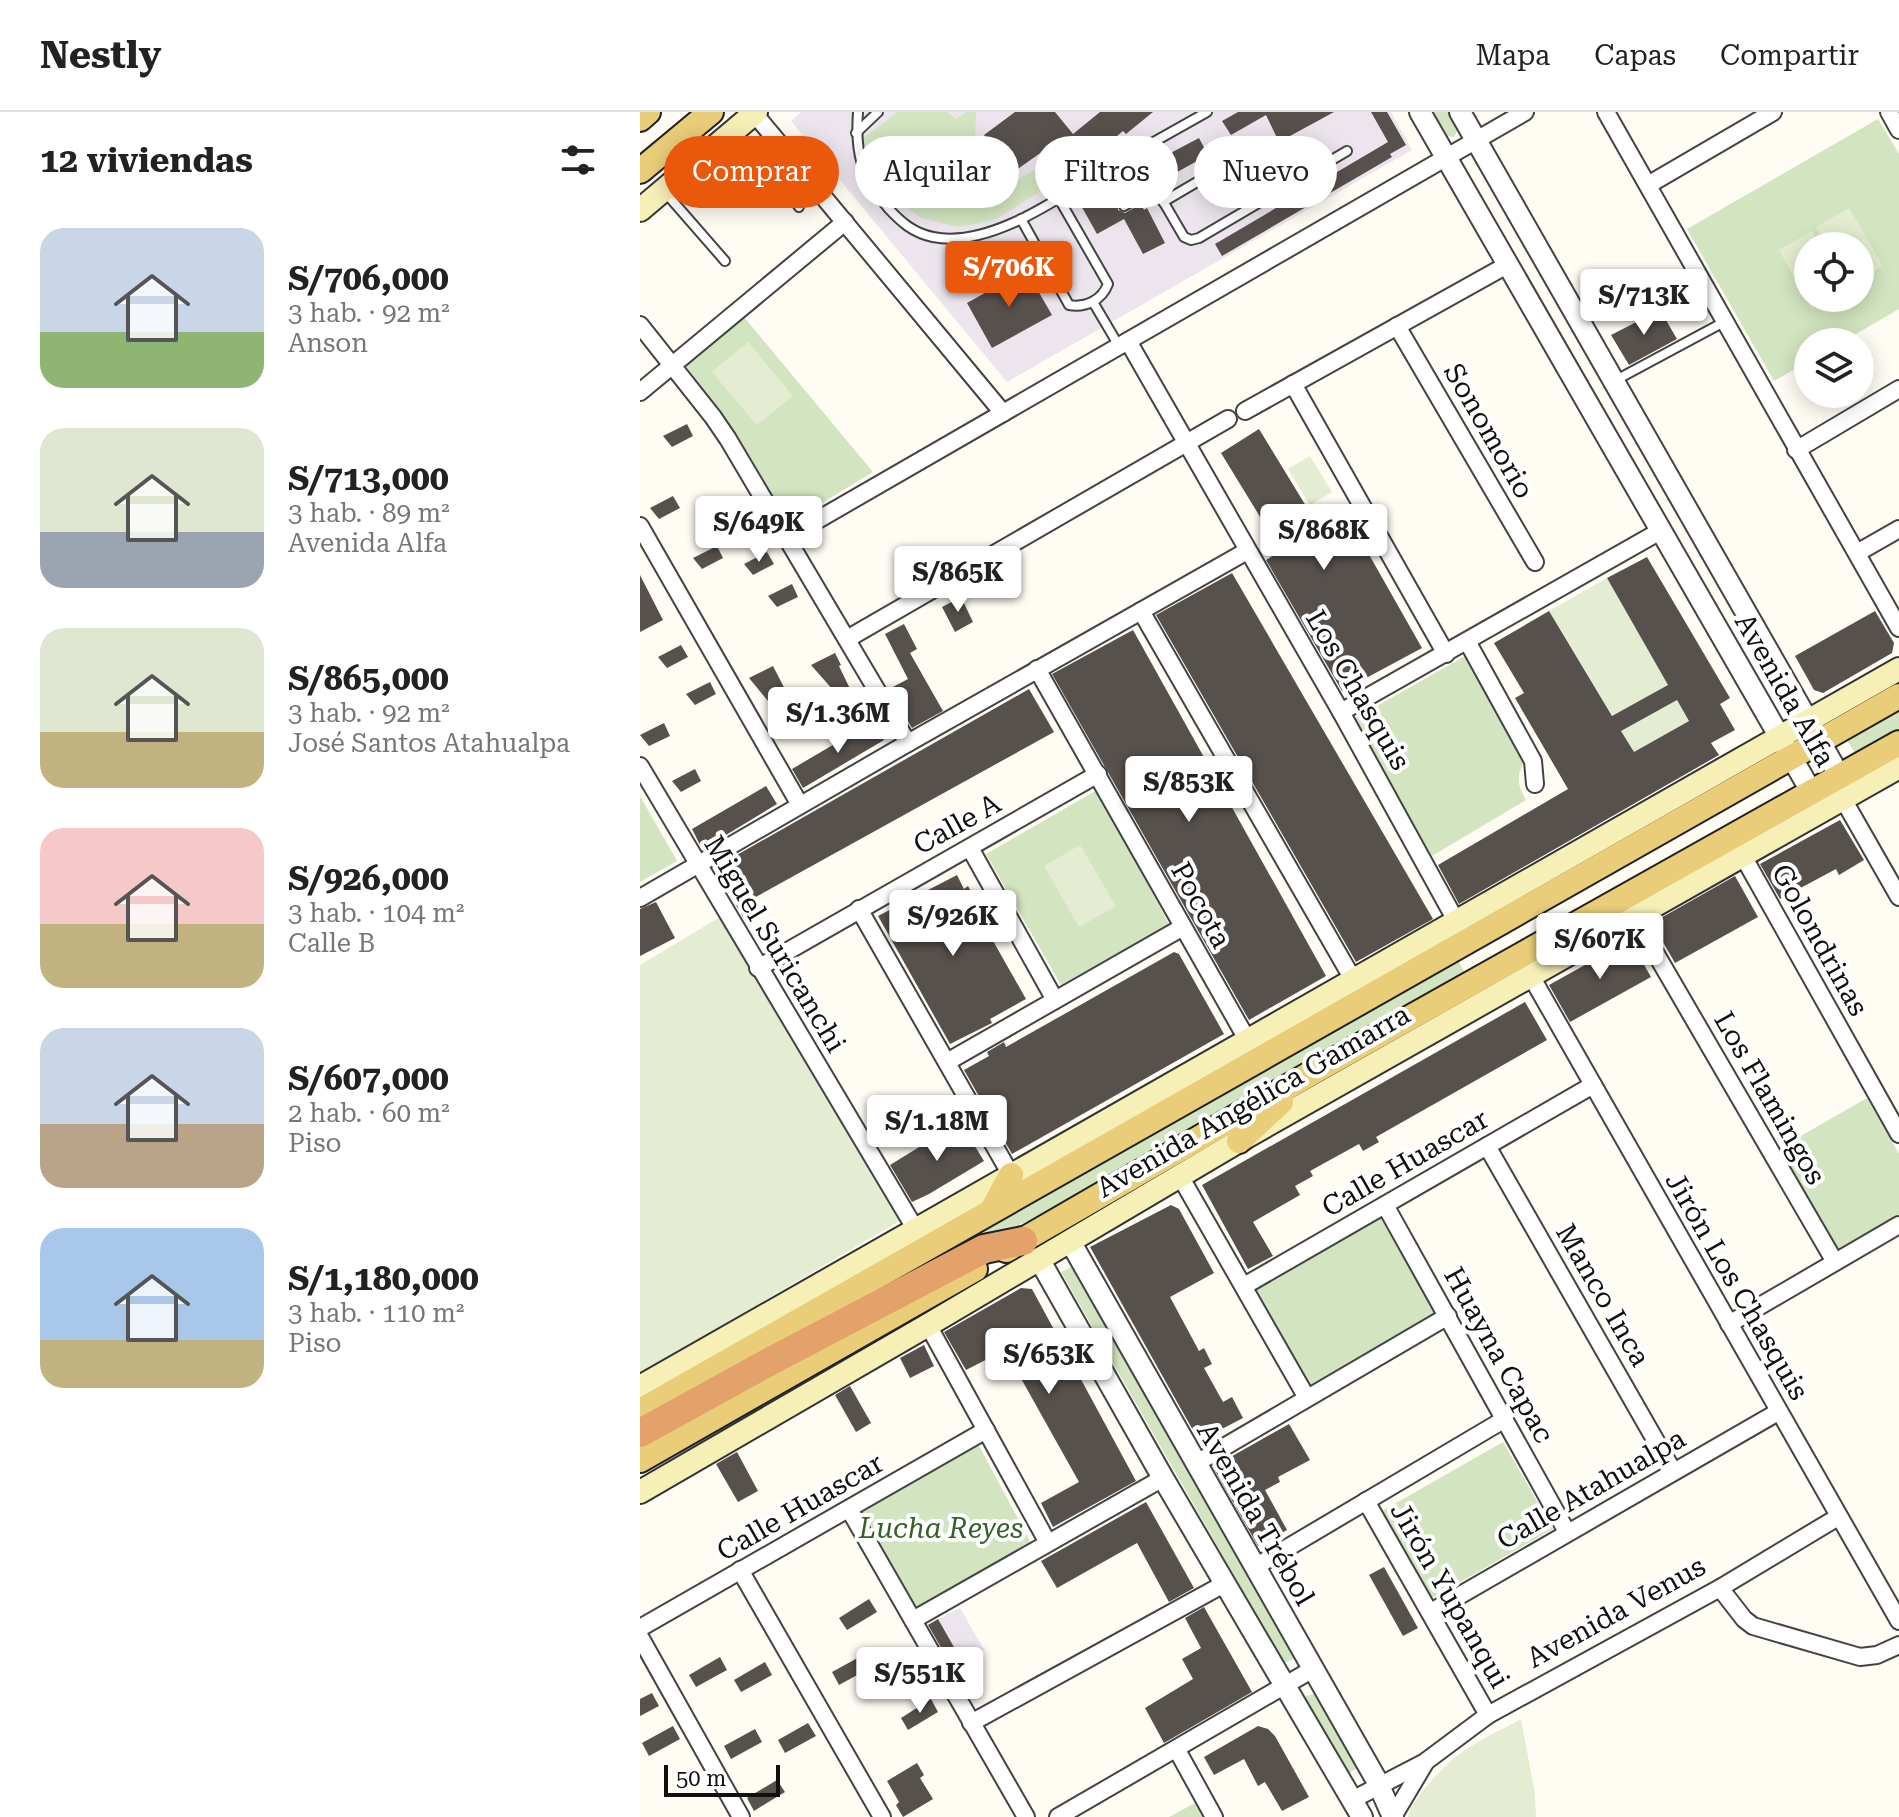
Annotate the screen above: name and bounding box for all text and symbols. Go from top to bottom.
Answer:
text: Nestly [40,33,161,77]
text: Mapa [1475,39,1550,72]
text: Capas [1594,39,1676,72]
text: Compartir [1720,39,1859,72]
chip: Comprar [664,136,839,208]
chip: Alquilar [855,136,1019,208]
chip: Filtros [1035,136,1178,208]
chip: Nuevo [1194,136,1337,208]
icon: filters [556,138,600,182]
text: 12 viviendas [40,140,253,180]
map controls [1794,232,1874,408]
button: locate [1794,232,1874,312]
pin: S/706K [944,241,1074,309]
text: S/706K [963,252,1055,282]
text: S/706,000 [288,258,449,298]
icon: home [104,260,200,356]
pin: S/713K [1579,269,1709,337]
text: S/713K [1598,280,1690,310]
text: 3 hab. · 92 m² [288,298,450,328]
text: Anson [288,328,368,358]
button: layers [1794,328,1874,408]
street label: Sonomorio [1437,358,1541,504]
text: S/713,000 [288,458,449,498]
icon: home [104,460,200,556]
pin: S/649K [694,496,824,564]
text: 3 hab. · 89 m² [288,498,450,528]
pin: S/868K [1259,504,1389,572]
text: S/649K [713,507,805,537]
text: S/868K [1278,515,1370,545]
text: Avenida Alfa [288,528,447,558]
pin: S/865K [893,546,1023,614]
text: S/865K [912,557,1004,587]
street label: Los Chasquis [1299,604,1417,776]
street label: Avenida Alfa [1728,608,1842,772]
text: S/865,000 [288,658,449,698]
icon: home [104,660,200,756]
pin: S/1.36M [764,687,912,755]
text: 3 hab. · 92 m² [288,698,450,728]
text: S/1.36M [786,698,890,728]
text: José Santos Atahualpa [288,728,570,758]
pin: S/853K [1124,756,1254,824]
text: S/853K [1143,767,1235,797]
street label: Calle A [908,786,1007,861]
street label: Miguel Suricanchi [697,830,853,1058]
street label: Pocota [1164,856,1238,954]
text: S/926,000 [288,858,449,898]
street label: Golondrinas [1765,858,1875,1022]
icon: home [104,860,200,956]
pin: S/926K [888,890,1018,958]
text: 3 hab. · 104 m² [288,898,464,928]
text: S/926K [907,901,999,931]
pin: S/607K [1535,913,1665,981]
text: S/607K [1554,924,1646,954]
text: Calle B [288,928,375,958]
street label: Avenida Angélica Gamarra [1090,998,1416,1204]
street label: Los Flamingos [1707,1006,1833,1190]
text: S/607,000 [288,1058,449,1098]
icon: home [104,1060,200,1156]
pin: S/1.18M [863,1095,1011,1163]
text: 2 hab. · 60 m² [288,1098,450,1128]
street label: Calle Huascar [1316,1102,1494,1224]
text: S/1.18M [885,1106,989,1136]
text: Piso [288,1128,341,1158]
street label: Jirón Los Chasquis [1658,1166,1816,1406]
street label: Manco Inca [1549,1218,1657,1372]
text: S/1,180,000 [288,1258,479,1298]
icon: home [104,1260,200,1356]
street label: Huayna Capac [1437,1261,1561,1449]
text: 3 hab. · 110 m² [288,1298,464,1328]
text: Piso [288,1328,341,1358]
pin: S/653K [984,1328,1114,1396]
text: S/653K [1003,1339,1095,1369]
street label: Avenida Trébol [1190,1417,1322,1612]
street label: Calle Atahualpa [1491,1422,1691,1556]
street label: Calle Huascar [711,1446,889,1568]
street label: Jirón Yupanqui [1383,1496,1517,1694]
park label: Lucha Reyes [858,1512,1023,1545]
street label: Avenida Venus [1521,1549,1711,1675]
pin: S/551K [855,1647,985,1715]
text: S/551K [874,1658,966,1688]
scale bar [664,1761,780,1797]
text: 50 m [676,1766,726,1791]

